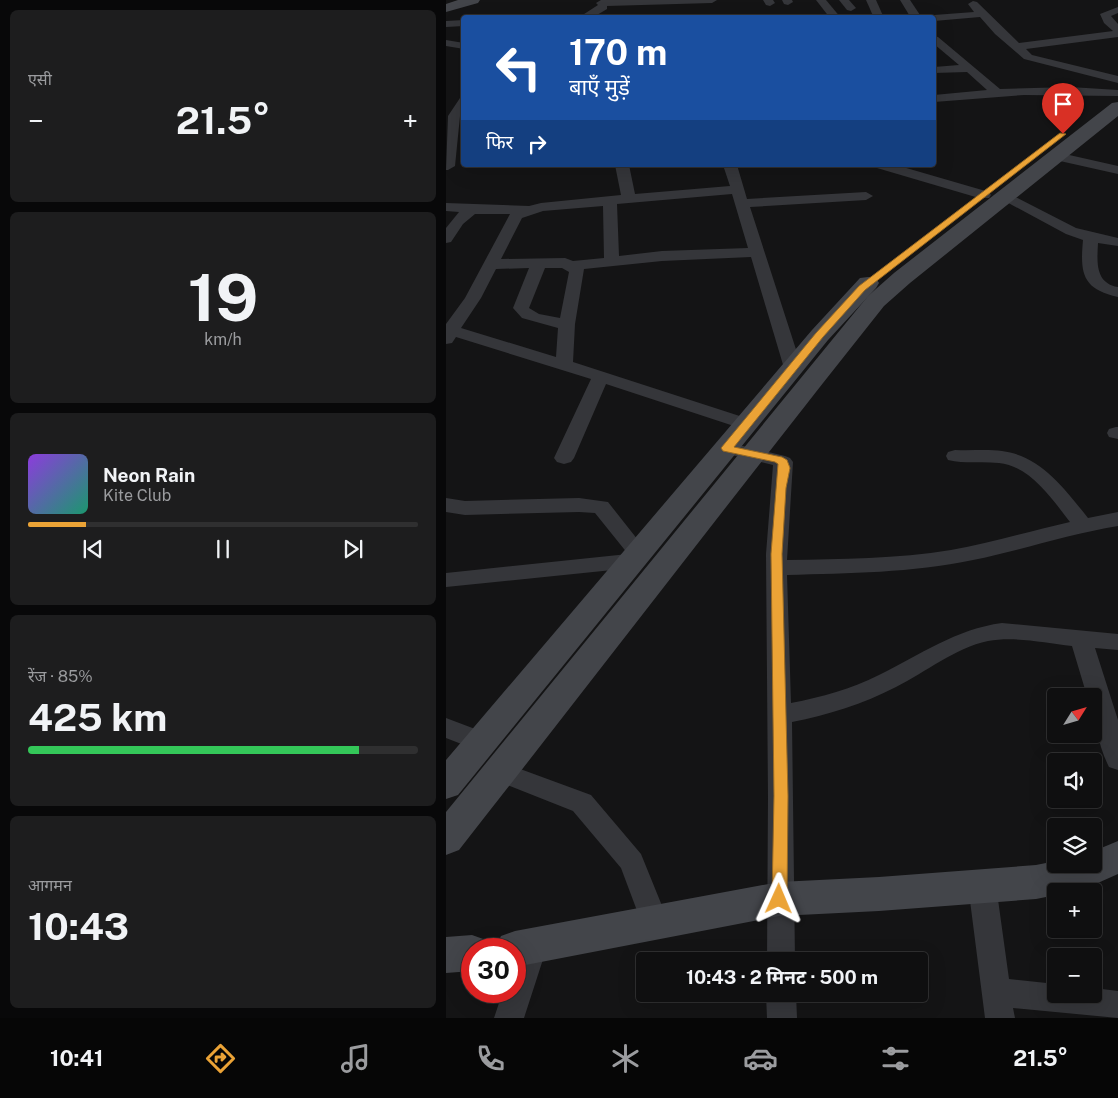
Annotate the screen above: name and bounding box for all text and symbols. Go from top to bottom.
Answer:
text: 170 m [569,32,667,73]
icon: left [486,35,551,100]
text: एसी [28,70,52,89]
text: बाएँ मुड़ें [569,74,630,100]
pin [1042,83,1084,134]
icon: arrive [1049,90,1077,118]
text: 21.5° [176,98,270,143]
text: − [28,104,44,137]
text: + [402,104,418,137]
icon: right [523,130,551,158]
text: फिर [486,131,513,153]
text: 19 [188,259,258,336]
text: km/h [204,330,242,349]
text: Neon Rain [103,464,195,486]
text: Kite Club [103,486,171,505]
icon: previous [79,535,107,563]
icon: pause [209,535,237,563]
icon: next [339,535,367,563]
text: रेंज · 85% [28,667,93,686]
north arrow [1047,688,1102,742]
map controls [1047,688,1102,1003]
text: 425 km [28,695,167,740]
button: sound [1047,753,1102,808]
button: layers [1047,818,1102,873]
position arrow [752,872,804,924]
text: आगमन [28,876,72,895]
button: + [1047,883,1102,938]
text: 10:43 [28,904,129,949]
speed limit sign: 30 [461,938,526,1003]
button: − [1047,948,1102,1003]
text: 10:43 · 2 मिनट · 500 m [686,966,878,988]
icon: directions [203,1041,238,1076]
icon: music [338,1041,373,1076]
icon: phone [473,1041,508,1076]
icon: climate [608,1041,643,1076]
icon: car [743,1041,778,1076]
icon: filters [878,1041,913,1076]
text: 10:41 [50,1045,103,1071]
text: 21.5° [1013,1045,1068,1071]

